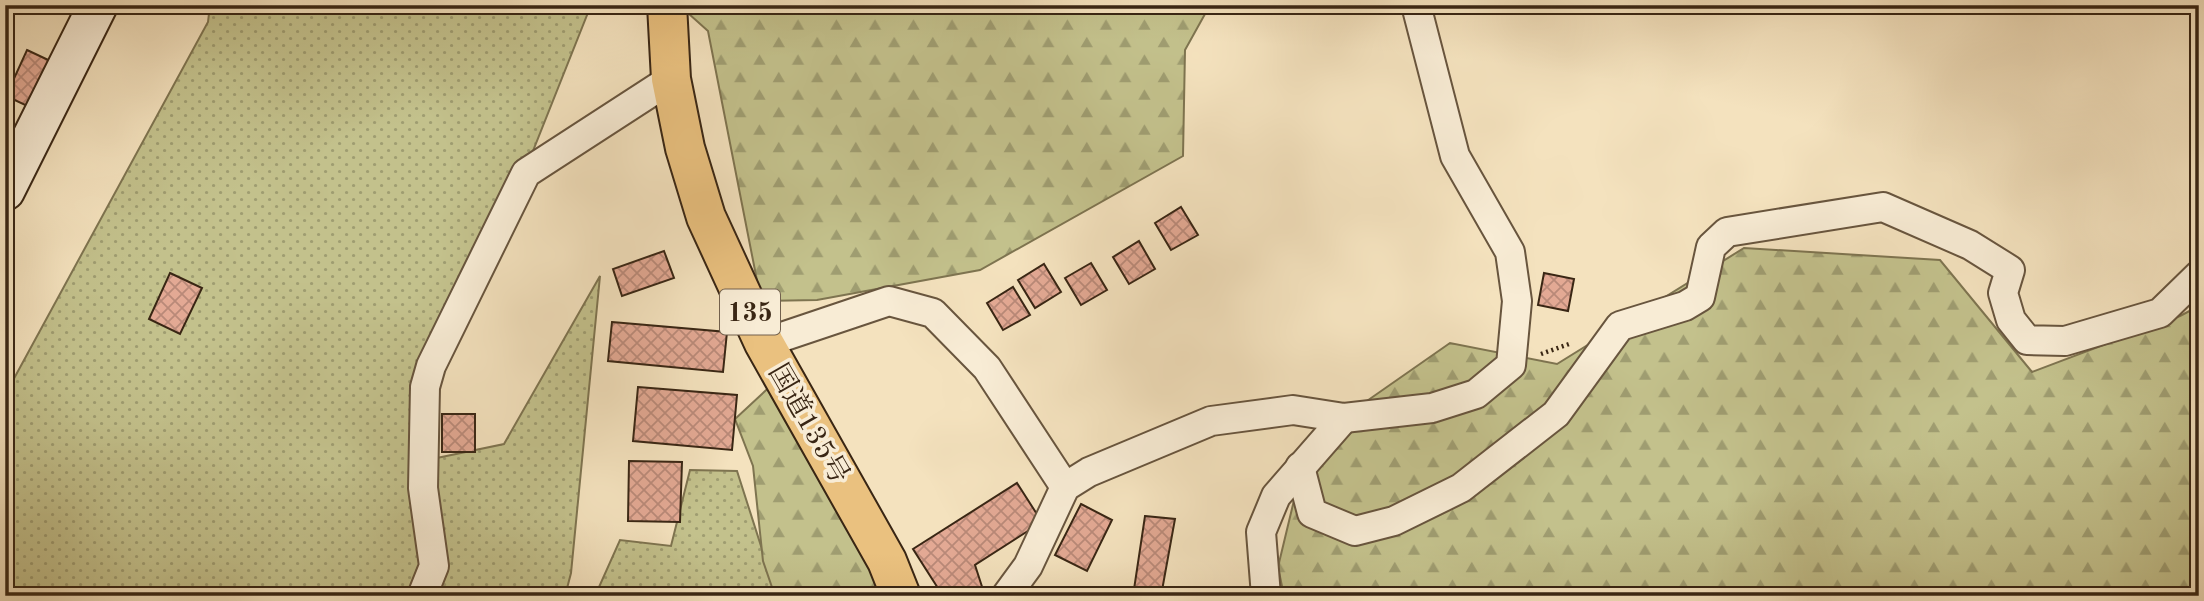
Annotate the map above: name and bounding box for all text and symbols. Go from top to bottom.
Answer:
road number: 135 [720,290,780,334]
street label: 国道135号 [762,359,855,489]

